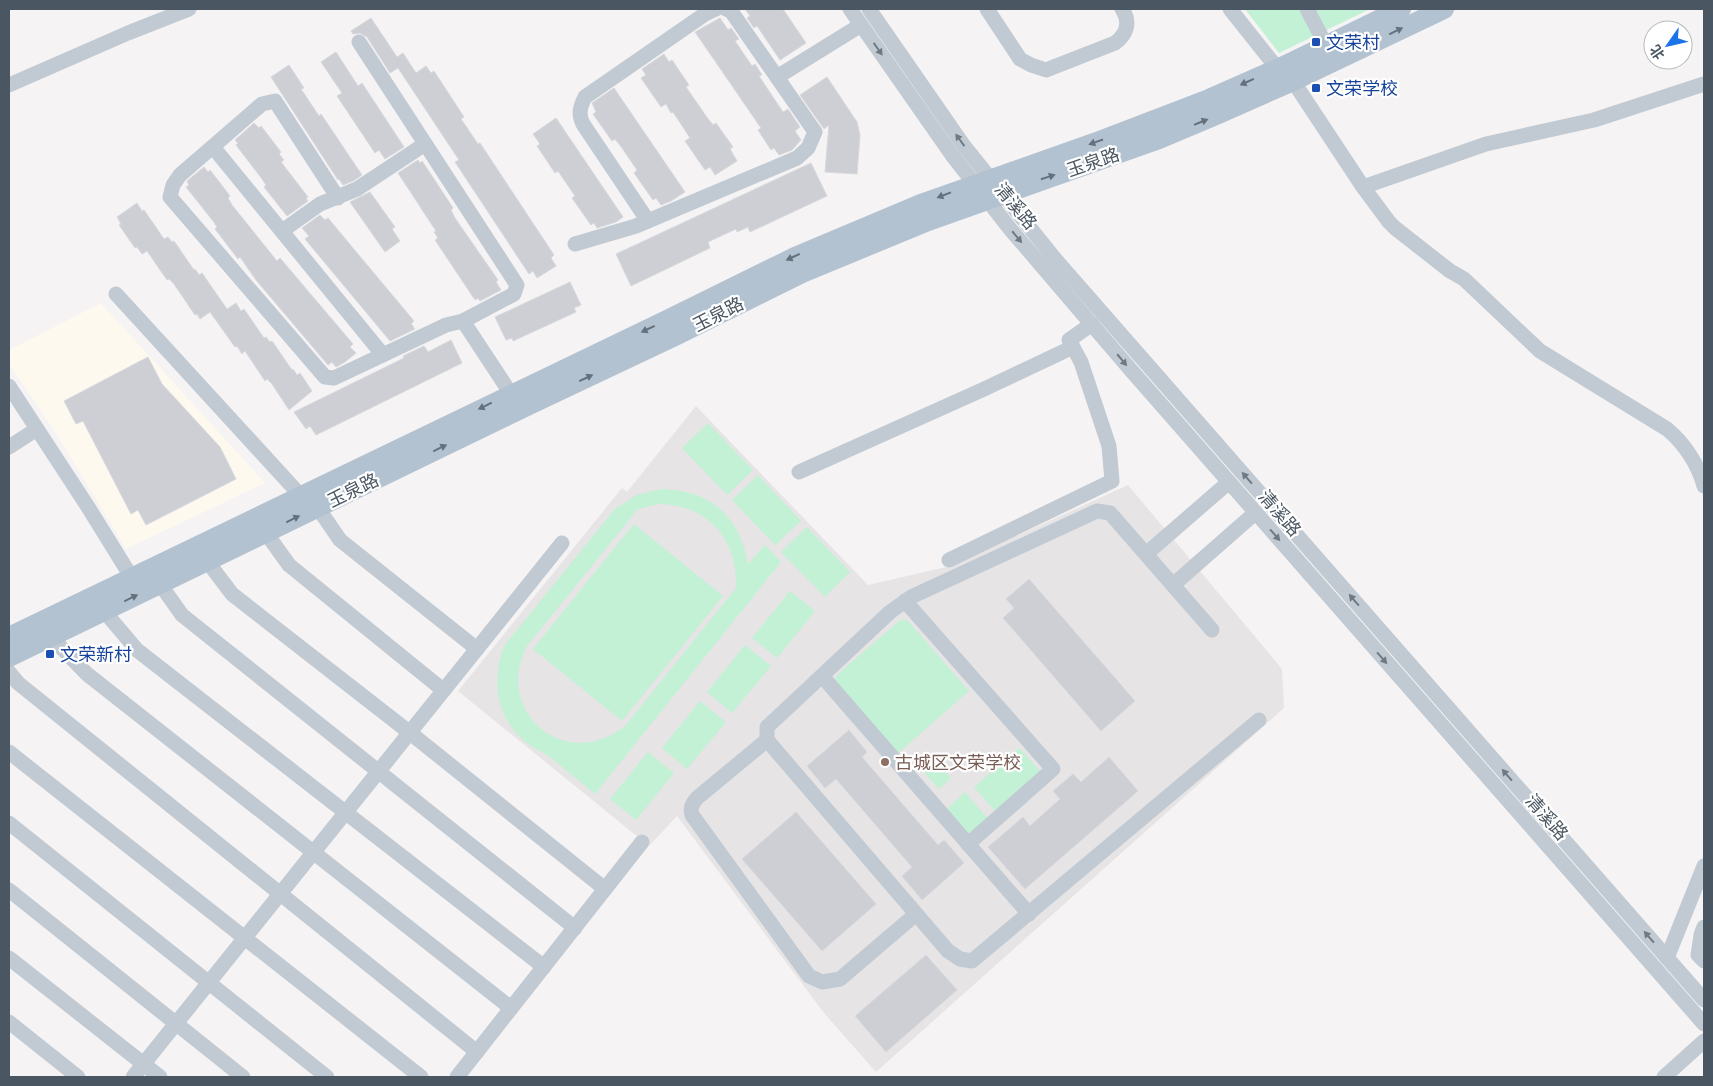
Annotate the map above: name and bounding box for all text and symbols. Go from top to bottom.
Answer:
north arrow [1643,20,1693,70]
one-way arrow [1389,27,1403,35]
place label: 文荣村 [1326,31,1380,54]
marker: 文荣村 [1310,36,1322,48]
text: 北 [1646,41,1669,63]
one-way arrow [873,42,883,56]
place label: 文荣学校 [1326,77,1398,100]
one-way arrow [1240,79,1254,87]
marker: 文荣学校 [1310,82,1322,94]
one-way arrow [1194,117,1208,125]
one-way arrow [955,133,965,147]
one-way arrow [1088,138,1103,146]
street label: 玉泉路 [1064,142,1122,182]
one-way arrow [1041,173,1056,180]
street label: 清溪路 [990,178,1042,234]
one-way arrow [936,192,951,200]
one-way arrow [1011,230,1022,243]
one-way arrow [786,254,800,262]
street label: 玉泉路 [689,291,747,337]
one-way arrow [641,325,655,333]
one-way arrow [1116,354,1128,366]
one-way arrow [579,374,593,382]
one-way arrow [478,403,492,411]
one-way arrow [432,444,447,453]
street label: 玉泉路 [324,468,382,512]
one-way arrow [1241,472,1253,484]
street label: 清溪路 [1254,485,1306,541]
one-way arrow [286,515,300,523]
one-way arrow [1269,529,1281,541]
one-way arrow [124,594,138,602]
one-way arrow [1349,594,1360,606]
place label: 文荣新村 [60,643,132,666]
marker: 文荣新村 [44,648,56,660]
one-way arrow [1376,651,1388,663]
place label: 古城区文荣学校 [895,751,1021,774]
marker: 古城区文荣学校 [879,756,891,768]
one-way arrow [1502,768,1513,781]
street label: 清溪路 [1521,789,1573,845]
one-way arrow [1643,931,1655,943]

